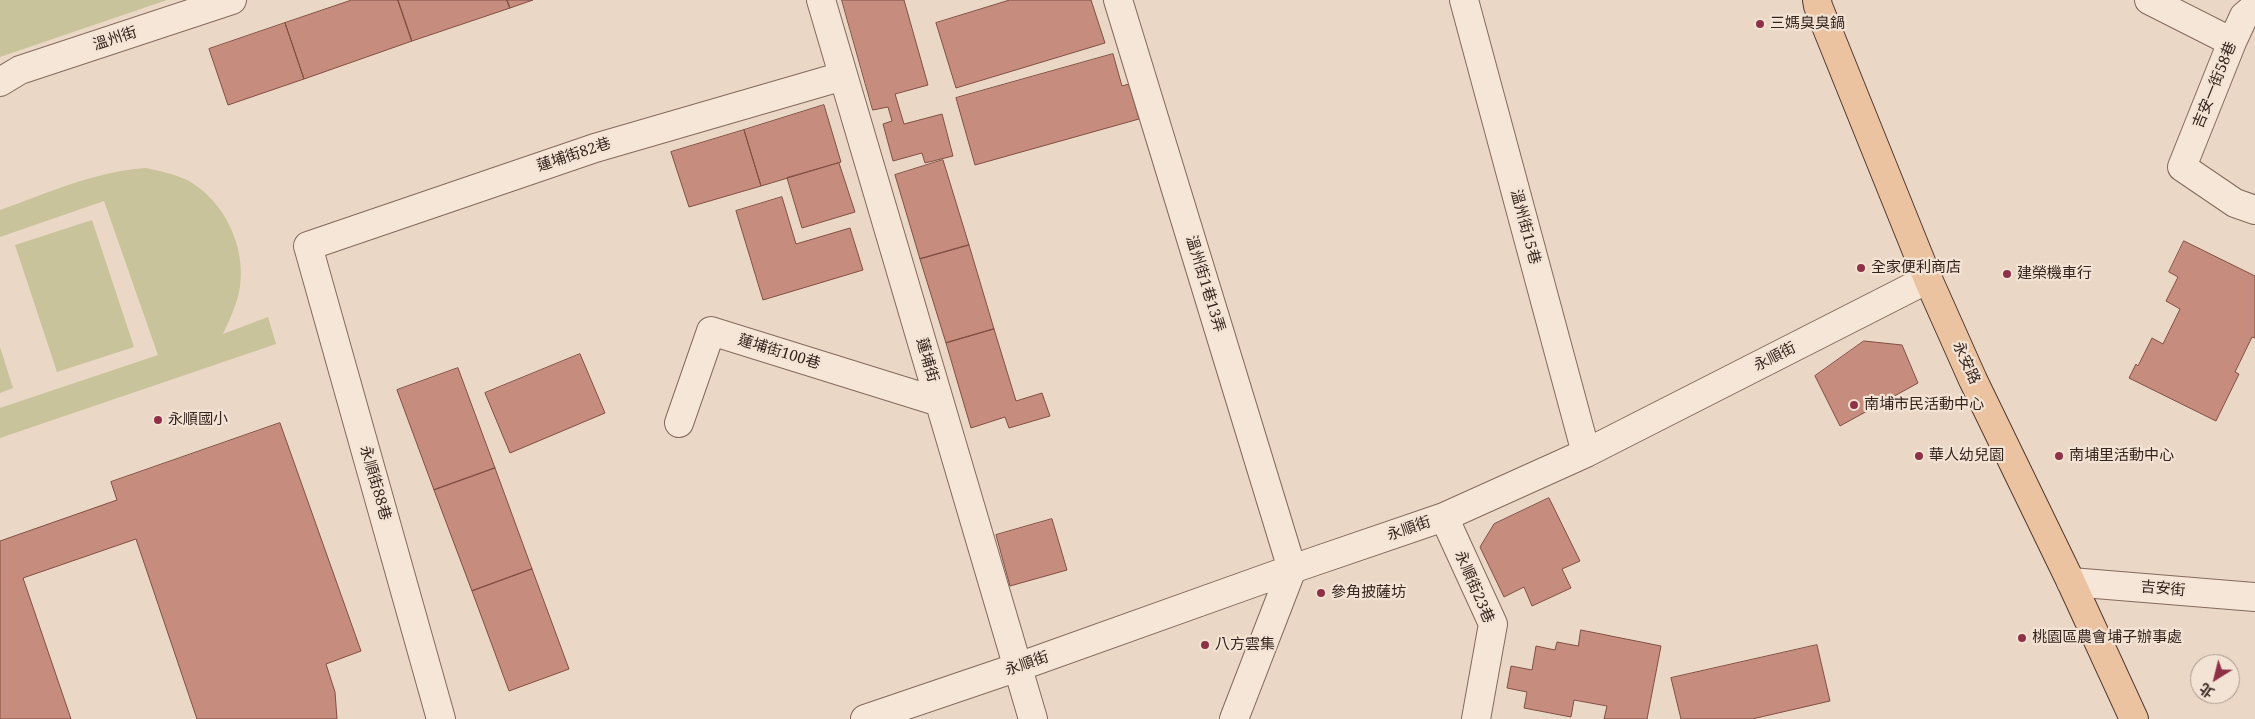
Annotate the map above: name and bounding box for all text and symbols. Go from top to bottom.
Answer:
place label: 三媽臭臭鍋 [1770,15,1845,33]
marker: 三媽臭臭鍋 [1754,18,1766,30]
street label: 溫州街 [91,23,139,55]
street label: 吉安一街58巷 [2189,39,2241,131]
street label: 蓮埔街82巷 [535,135,613,175]
street label: 溫州街15巷 [1506,188,1544,266]
street label: 溫州街1巷13弄 [1182,233,1228,335]
place label: 全家便利商店 [1871,259,1961,277]
marker: 全家便利商店 [1855,262,1867,274]
place label: 建榮機車行 [2017,265,2092,283]
marker: 建榮機車行 [2001,268,2013,280]
street label: 蓮埔街100巷 [736,331,822,373]
street label: 蓮埔街 [912,336,942,384]
street label: 永順街 [1751,339,1799,375]
street label: 永安路 [1949,339,1983,387]
place label: 南埔市民活動中心 [1864,396,1984,414]
marker: 南埔市民活動中心 [1848,399,1860,411]
place label: 永順國小 [168,411,228,429]
marker: 永順國小 [152,414,164,426]
street label: 永順街88巷 [356,444,394,522]
place label: 華人幼兒園 [1929,447,2004,465]
place label: 南埔里活動中心 [2069,447,2174,465]
marker: 華人幼兒園 [1913,450,1925,462]
marker: 南埔里活動中心 [2053,450,2065,462]
street label: 永順街 [1385,513,1433,545]
street label: 永順街23巷 [1451,548,1497,626]
street label: 吉安街 [2140,578,2186,600]
place label: 參角披薩坊 [1331,584,1406,602]
marker: 參角披薩坊 [1315,587,1327,599]
place label: 桃園區農會埔子辦事處 [2032,629,2182,647]
marker: 桃園區農會埔子辦事處 [2016,632,2028,644]
place label: 八方雲集 [1215,636,1275,654]
marker: 八方雲集 [1199,639,1211,651]
street label: 永順街 [1003,648,1051,680]
north arrow [2190,654,2240,704]
text: 北 [2195,679,2218,703]

